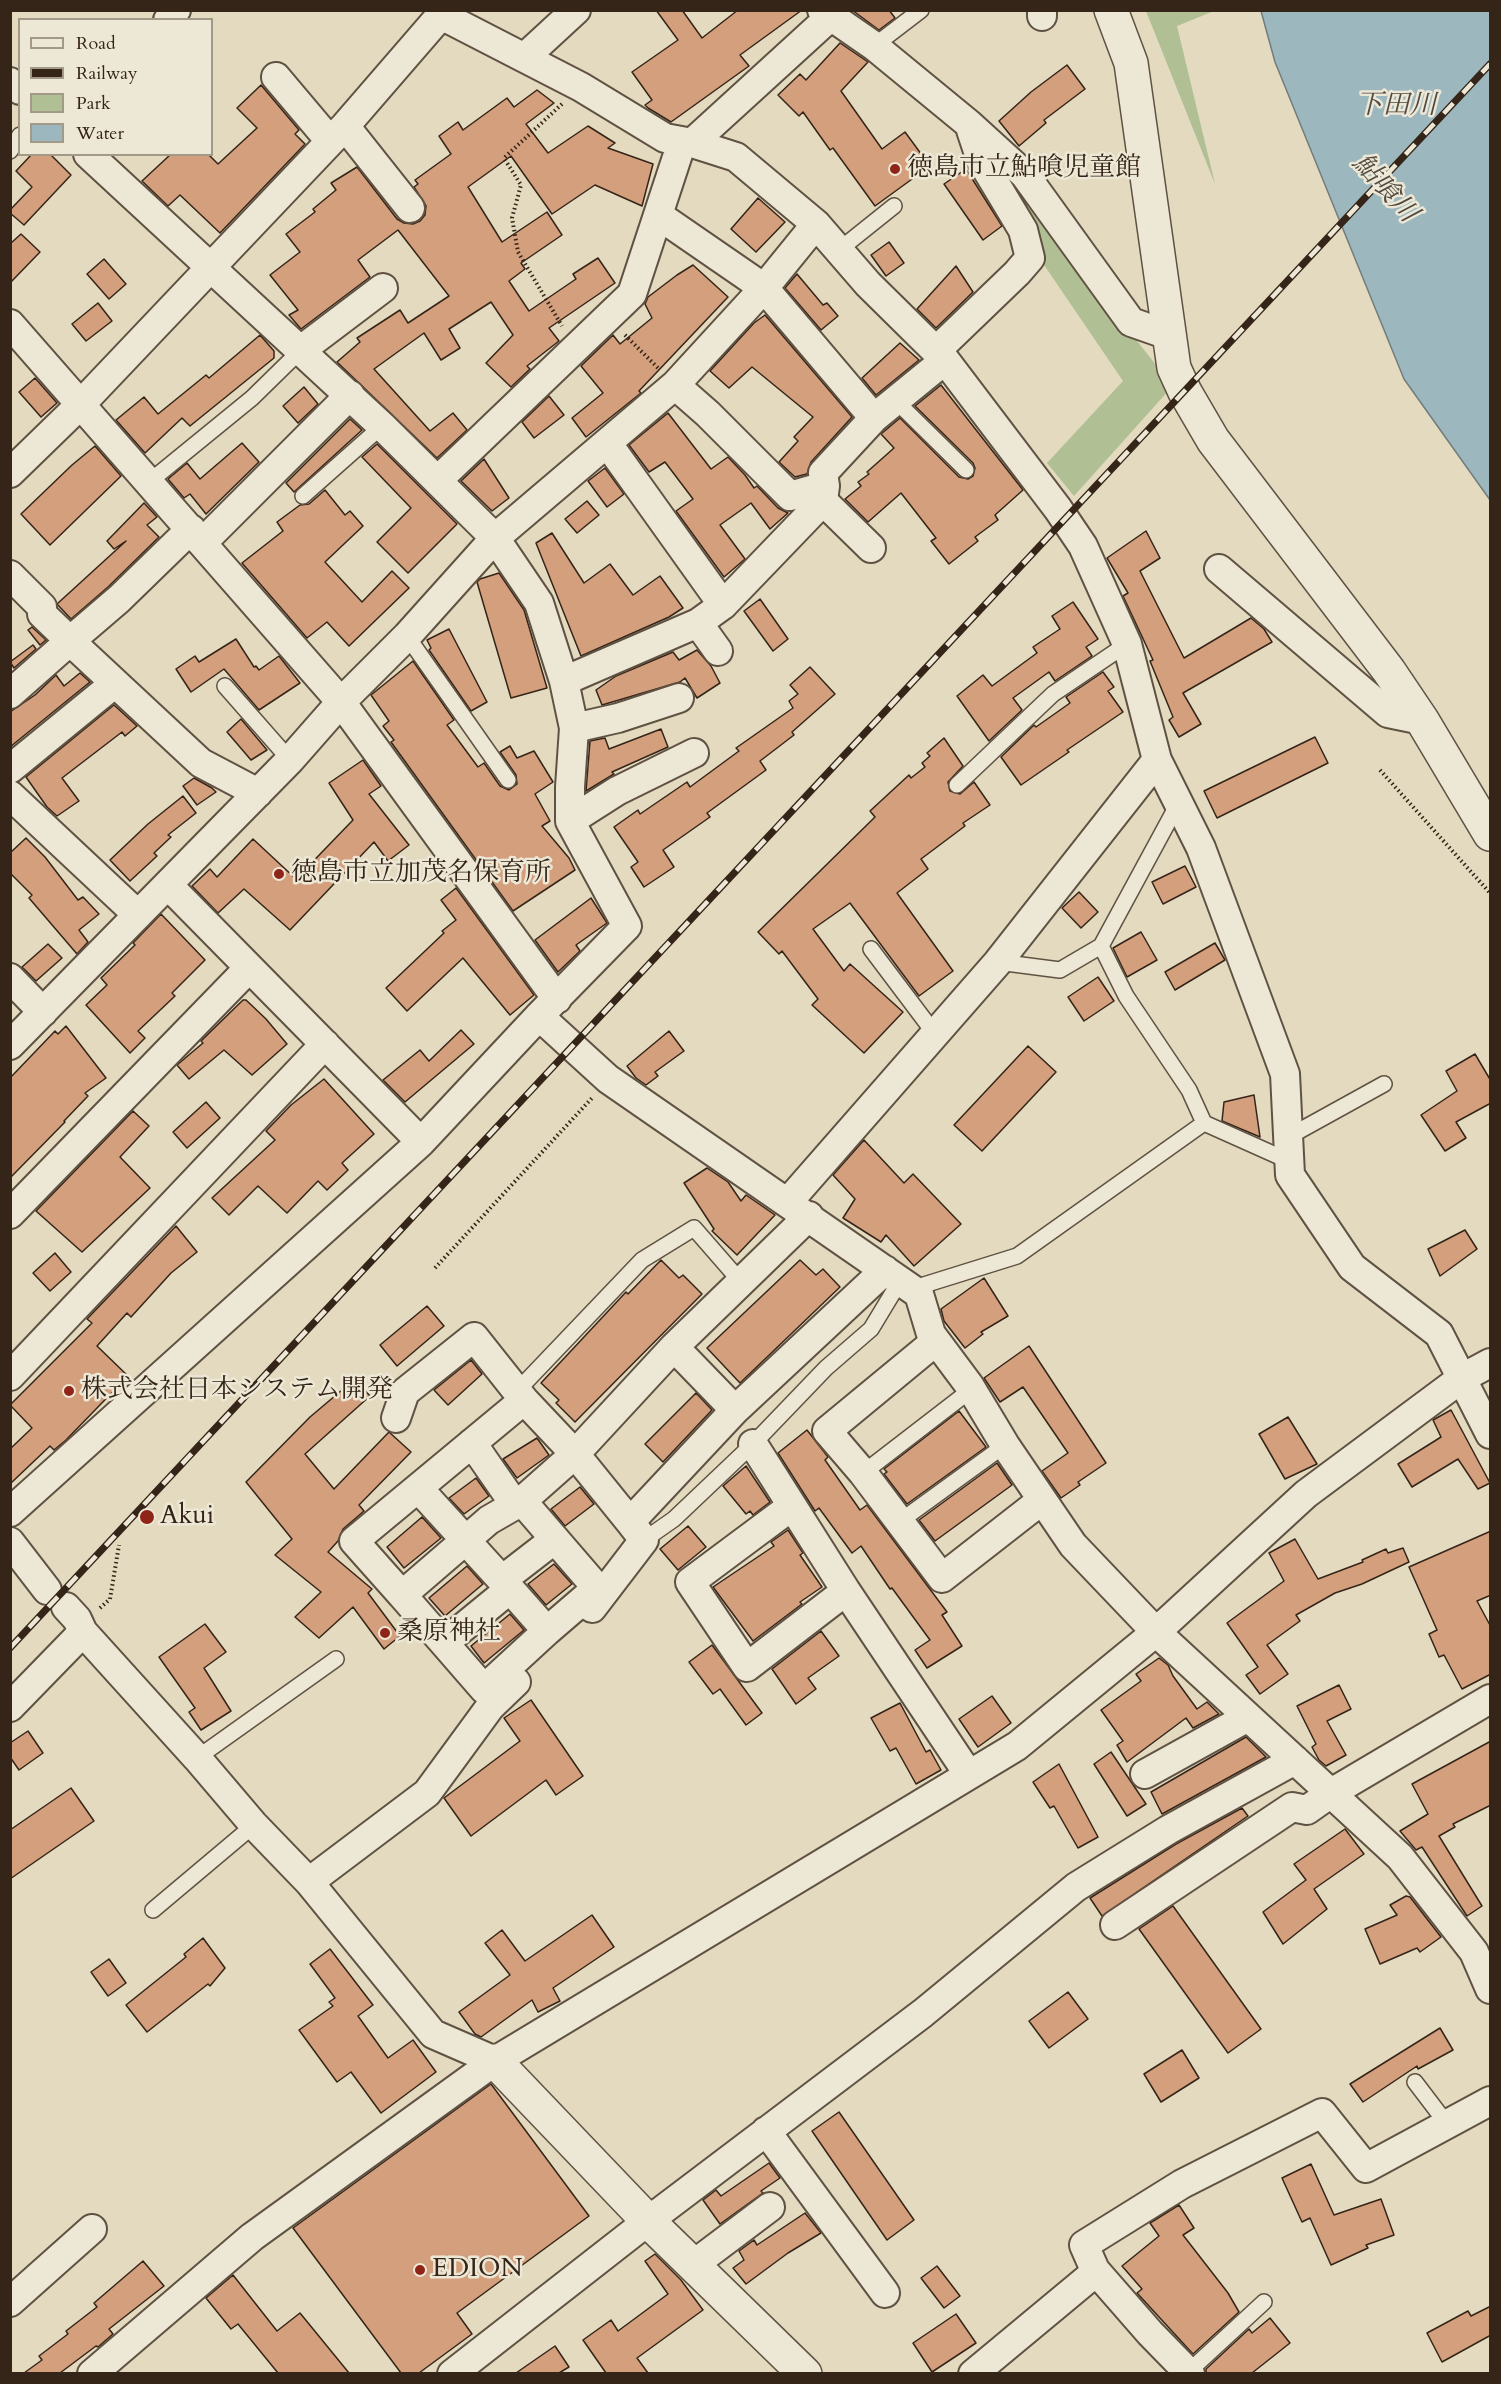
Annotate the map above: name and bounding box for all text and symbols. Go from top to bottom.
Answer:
legend [18,18,213,156]
text: Road [76,31,116,56]
text: Railway [76,61,138,86]
text: Park [76,91,111,116]
water label: 下田川 [1356,91,1436,123]
text: Water [76,121,124,146]
water label: 鮎喰川 [1345,148,1423,230]
place label: 徳島市立鮎喰児童館 [907,153,1141,185]
marker: 徳島市立鮎喰児童館 [888,162,902,176]
place label: 徳島市立加茂名保育所 [291,858,551,890]
marker: 徳島市立加茂名保育所 [272,867,286,881]
place label: 株式会社日本システム開発 [81,1375,393,1407]
marker: 株式会社日本システム開発 [62,1384,76,1398]
place label: Akui [160,1501,214,1533]
marker: Akui [138,1508,156,1526]
place label: 桑原神社 [397,1617,501,1649]
marker: 桑原神社 [378,1626,392,1640]
place label: EDION [432,2254,523,2286]
marker: EDION [413,2263,427,2277]

